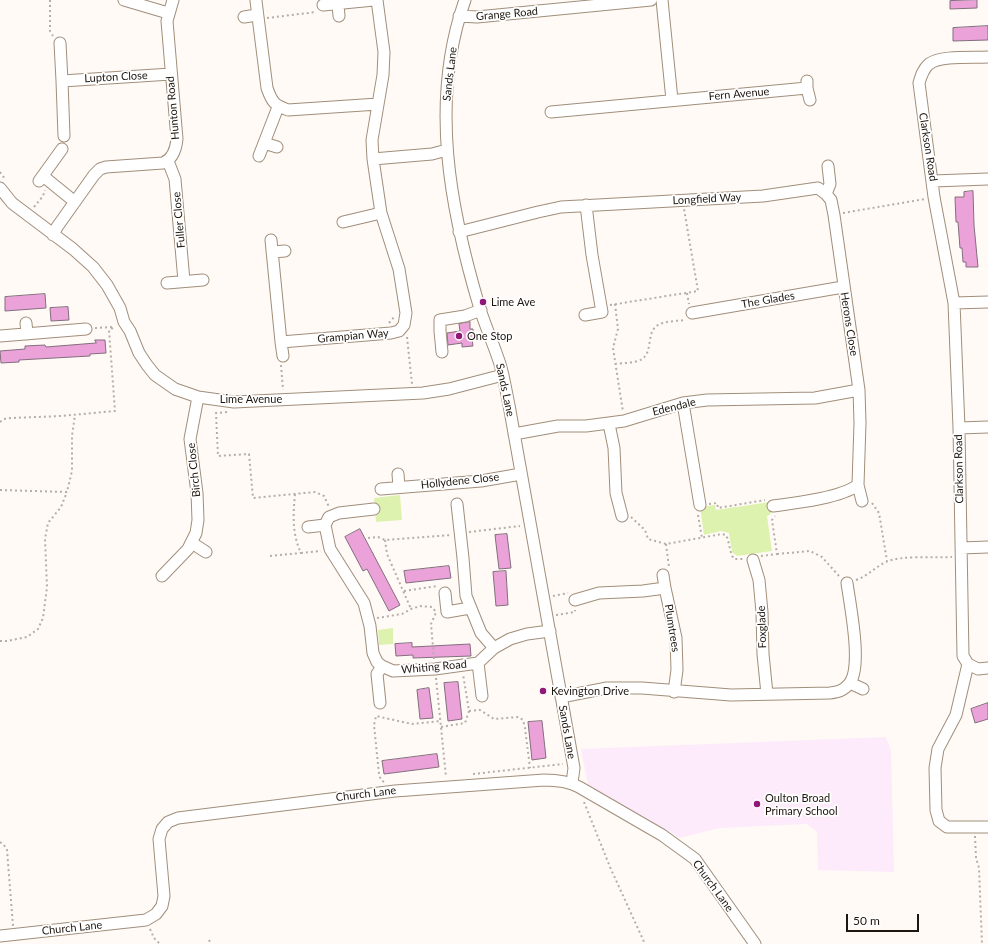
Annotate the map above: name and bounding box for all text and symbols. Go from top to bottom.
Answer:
street label: Grange Road [475,5,539,23]
street label: Sands Lane [440,46,460,102]
street label: Lupton Close [84,69,148,85]
street label: Hunton Road [164,76,182,140]
street label: Fern Avenue [708,85,770,103]
street label: Clarkson Road [916,112,940,182]
street label: Fuller Close [170,191,188,249]
street label: Longfield Way [672,191,742,207]
street label: The Glades [740,289,796,311]
street label: Herons Close [837,291,861,357]
place label: Lime Ave [491,295,535,309]
marker: Lime Ave [478,297,488,307]
street label: Grampian Way [317,326,389,346]
place label: One Stop [467,329,512,343]
marker: One Stop [454,331,464,341]
street label: Sands Lane [493,362,517,418]
street label: Lime Avenue [220,392,282,406]
street label: Edendale [651,395,697,419]
street label: Clarkson Road [952,434,966,504]
street label: Birch Close [185,442,203,498]
street label: Hollydene Close [420,470,500,492]
street label: Plumtrees [662,603,682,653]
street label: Foxglade [755,605,769,649]
street label: Whiting Road [401,658,467,676]
place label: Kevington Drive [551,684,629,698]
marker: Kevington Drive [538,686,548,696]
street label: Sands Lane [556,704,578,760]
street label: Church Lane [335,784,397,804]
place label: Oulton Broad Primary School [765,791,838,817]
marker: Oulton Broad Primary School [752,799,762,809]
street label: Church Lane [690,858,736,914]
scale bar [848,906,921,932]
text: 50 m [853,913,880,928]
street label: Church Lane [41,918,103,938]

